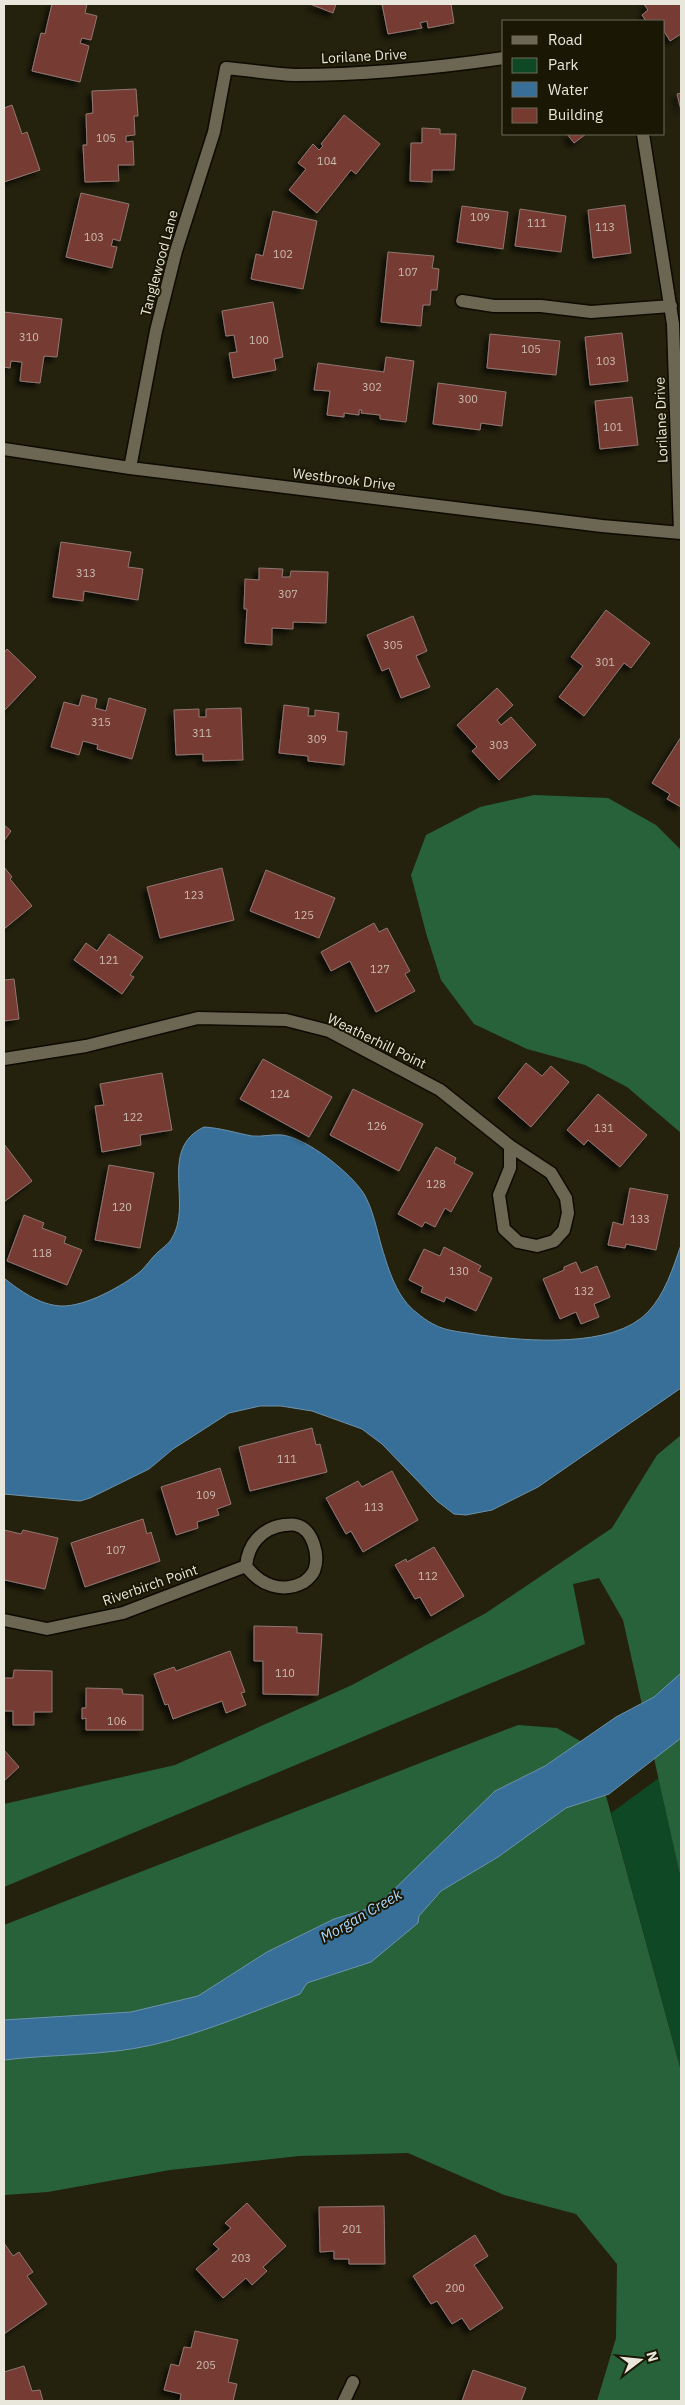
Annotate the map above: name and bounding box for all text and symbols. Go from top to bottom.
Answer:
legend [502,20,665,135]
text: Road [548,30,583,49]
street label: Lorilane Drive [321,45,408,67]
text: Park [548,55,578,74]
text: Water [548,80,589,99]
text: Building [548,105,603,124]
house number: 105 [96,131,116,145]
house number: 104 [317,154,337,168]
street label: Tanglewood Lane [136,208,182,318]
house number: 109 [470,210,490,224]
house number: 111 [527,216,547,230]
house number: 113 [595,220,615,234]
house number: 103 [84,230,104,244]
house number: 102 [273,247,293,261]
house number: 107 [398,265,418,279]
house number: 310 [19,330,39,344]
house number: 100 [249,333,269,347]
house number: 105 [521,342,541,356]
house number: 103 [596,354,616,368]
street label: Lorilane Drive [650,376,671,463]
house number: 302 [362,380,382,394]
house number: 300 [458,392,478,406]
house number: 101 [603,420,623,434]
street label: Westbrook Drive [291,464,397,494]
house number: 313 [76,566,96,580]
house number: 307 [278,587,298,601]
house number: 305 [383,638,403,652]
house number: 301 [595,655,615,669]
house number: 315 [91,715,111,729]
house number: 311 [192,726,212,740]
house number: 309 [307,732,327,746]
house number: 303 [489,738,509,752]
house number: 123 [184,888,204,902]
house number: 125 [294,908,314,922]
house number: 121 [99,953,119,967]
house number: 127 [370,962,390,976]
street label: Weatherhill Point [325,1009,429,1073]
house number: 124 [270,1087,290,1101]
house number: 122 [123,1110,143,1124]
house number: 126 [367,1119,387,1133]
house number: 131 [594,1121,614,1135]
house number: 128 [426,1177,446,1191]
house number: 120 [112,1200,132,1214]
house number: 133 [630,1212,650,1226]
house number: 118 [32,1246,52,1260]
house number: 130 [449,1264,469,1278]
house number: 132 [574,1284,594,1298]
house number: 111 [277,1452,297,1466]
house number: 109 [196,1488,216,1502]
house number: 113 [364,1500,384,1514]
house number: 107 [106,1543,126,1557]
street label: Riverbirch Point [100,1560,200,1610]
house number: 112 [418,1569,438,1583]
house number: 110 [275,1666,295,1680]
house number: 106 [107,1714,127,1728]
water label: Morgan Creek [317,1884,405,1947]
house number: 201 [342,2222,362,2236]
house number: 203 [231,2251,251,2265]
house number: 200 [445,2281,465,2295]
north arrow [615,2335,665,2385]
text: N [642,2349,663,2364]
house number: 205 [196,2358,216,2372]

